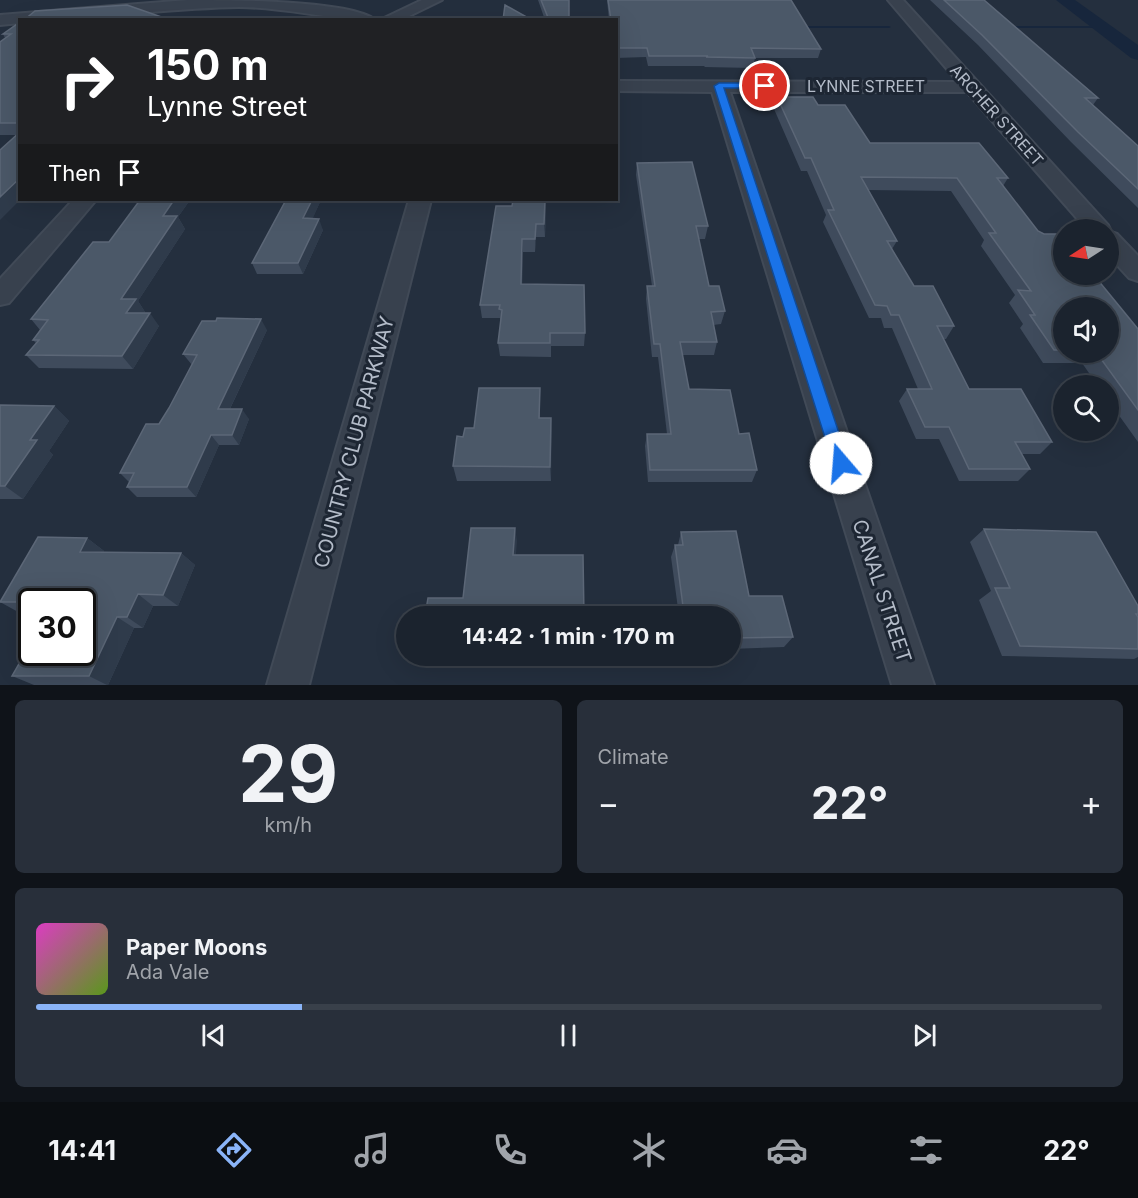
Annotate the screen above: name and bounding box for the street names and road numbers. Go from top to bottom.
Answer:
street label: ARCHER STREET [946,60,1048,170]
street label: LYNNE STREET [807,76,925,96]
street label: COUNTRY CLUB PARKWAY [309,313,399,571]
street label: CANAL STREET [848,516,916,666]

